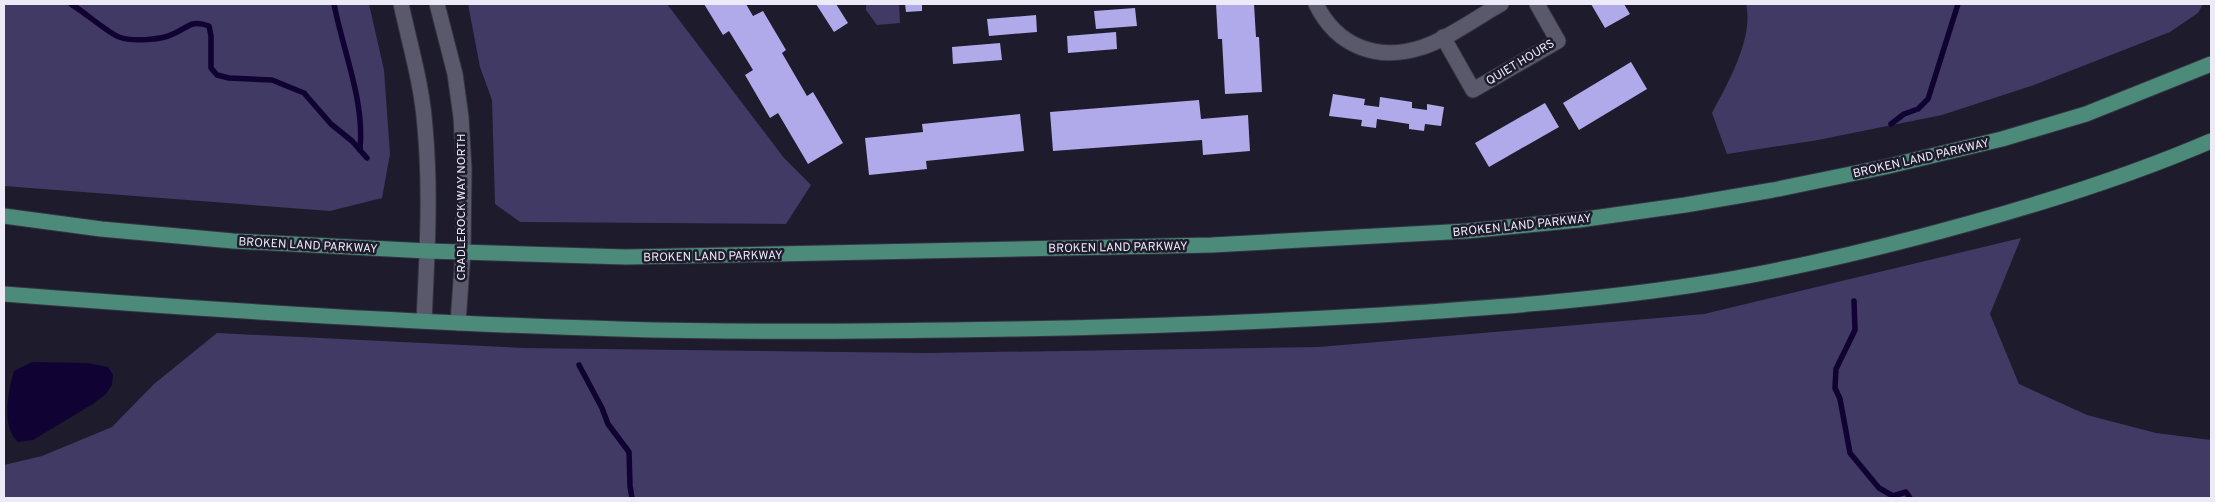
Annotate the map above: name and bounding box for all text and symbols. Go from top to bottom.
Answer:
street label: QUIET HOURS [1483,36,1558,90]
street label: CRADLEROCK WAY NORTH [454,134,470,280]
street label: BROKEN LAND PARKWAY [1851,135,1991,182]
street label: BROKEN LAND PARKWAY [1452,211,1593,241]
street label: BROKEN LAND PARKWAY [238,234,378,258]
street label: BROKEN LAND PARKWAY [1048,239,1188,257]
street label: BROKEN LAND PARKWAY [643,248,783,266]

